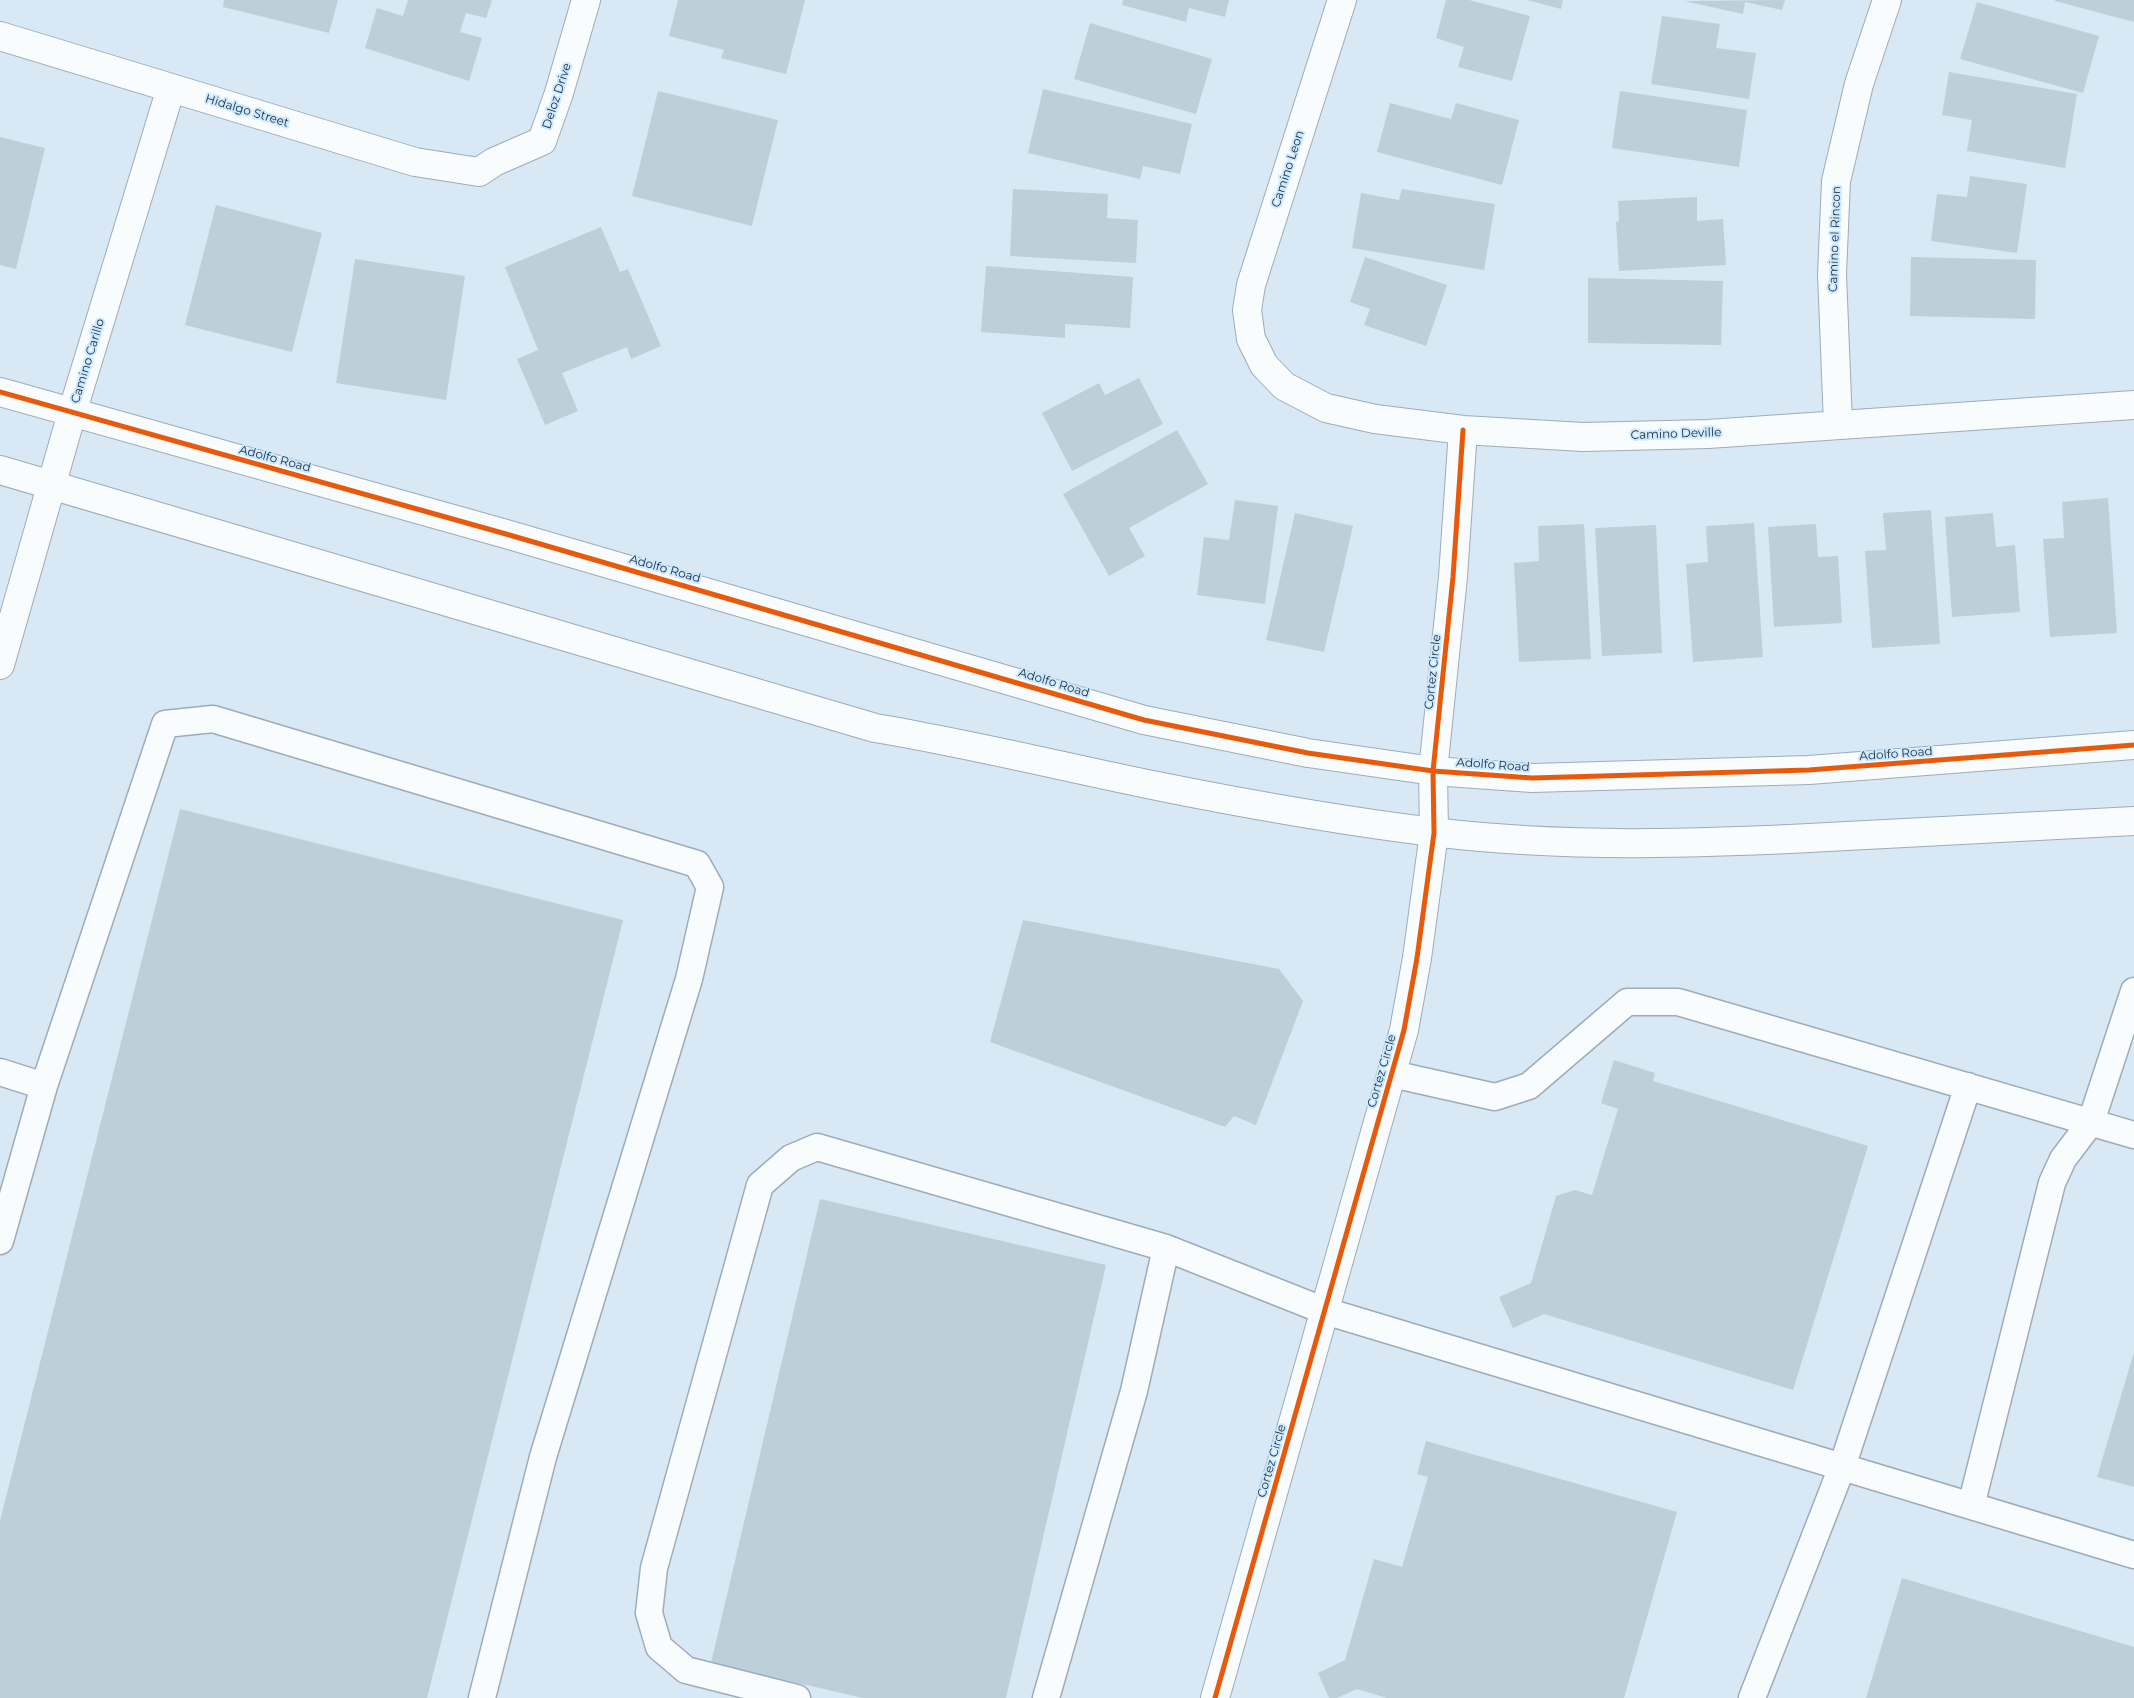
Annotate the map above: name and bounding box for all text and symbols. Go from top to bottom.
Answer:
street label: Deloz Drive [540,61,574,131]
street label: Hidalgo Street [203,91,291,131]
street label: Camino Leon [1269,129,1307,209]
street label: Camino el Rincon [1826,186,1844,292]
street label: Camino Carillo [68,317,108,405]
street label: Camino Deville [1630,425,1722,443]
street label: Adolfo Road [238,443,312,475]
street label: Adolfo Road [628,552,702,586]
street label: Cortez Circle [1422,634,1444,710]
street label: Adolfo Road [1017,665,1091,701]
street label: Adolfo Road [1859,744,1933,764]
street label: Adolfo Road [1456,755,1530,775]
street label: Cortez Circle [1365,1033,1399,1109]
street label: Cortez Circle [1255,1423,1289,1499]

